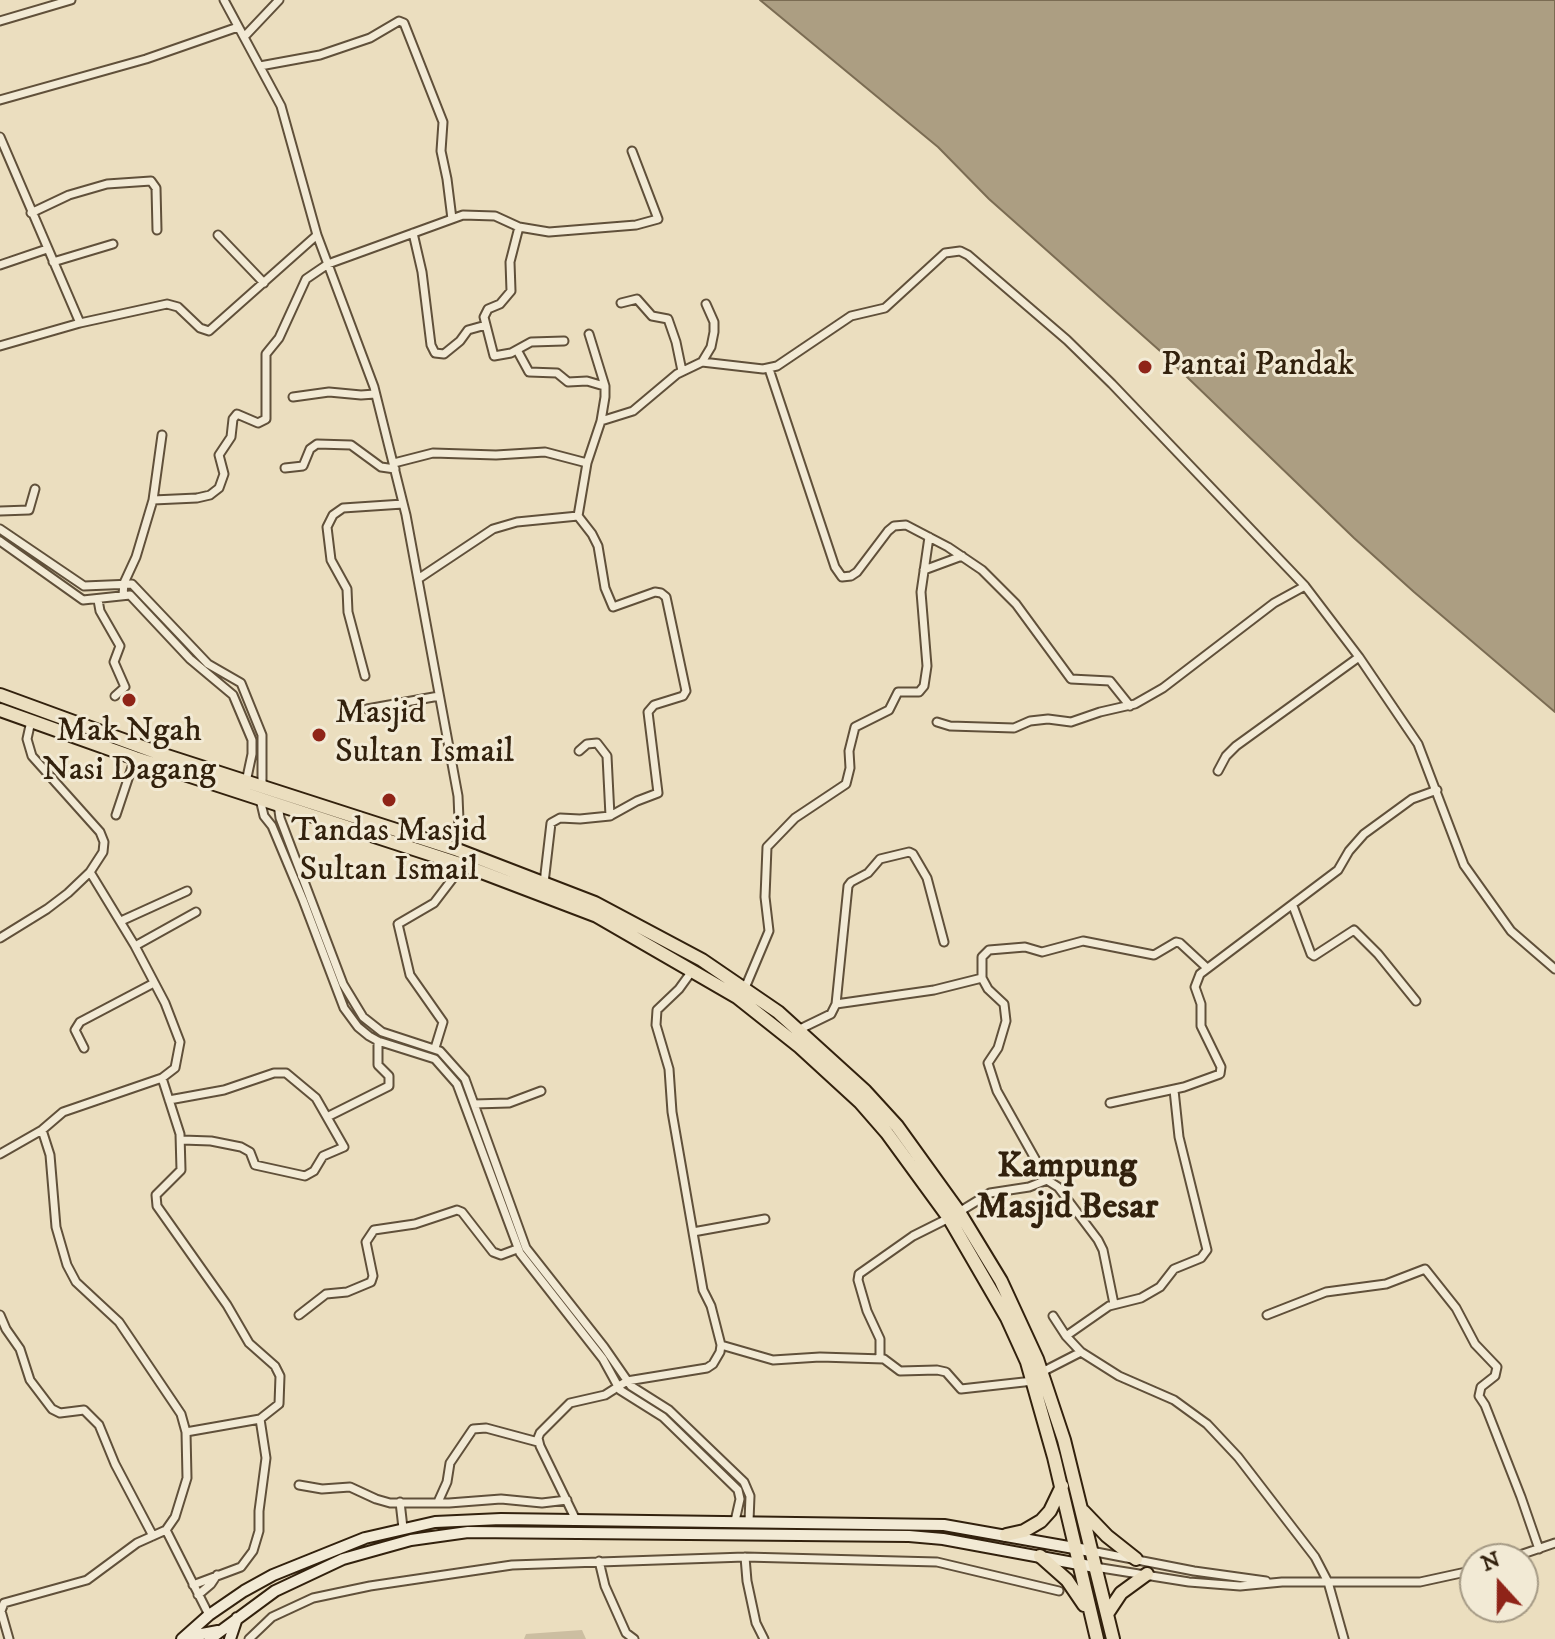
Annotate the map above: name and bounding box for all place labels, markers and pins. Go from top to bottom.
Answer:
place label: Pantai Pandak [1161,347,1354,387]
marker: Pantai Pandak [1136,358,1154,376]
marker: Mak Ngah Nasi Dagang [120,691,138,709]
place label: Masjid Sultan Ismail [335,695,514,774]
place label: Mak Ngah Nasi Dagang [42,713,216,792]
marker: Masjid Sultan Ismail [310,726,328,744]
marker: Tandas Masjid Sultan Ismail [380,791,398,809]
place label: Tandas Masjid Sultan Ismail [291,813,487,892]

